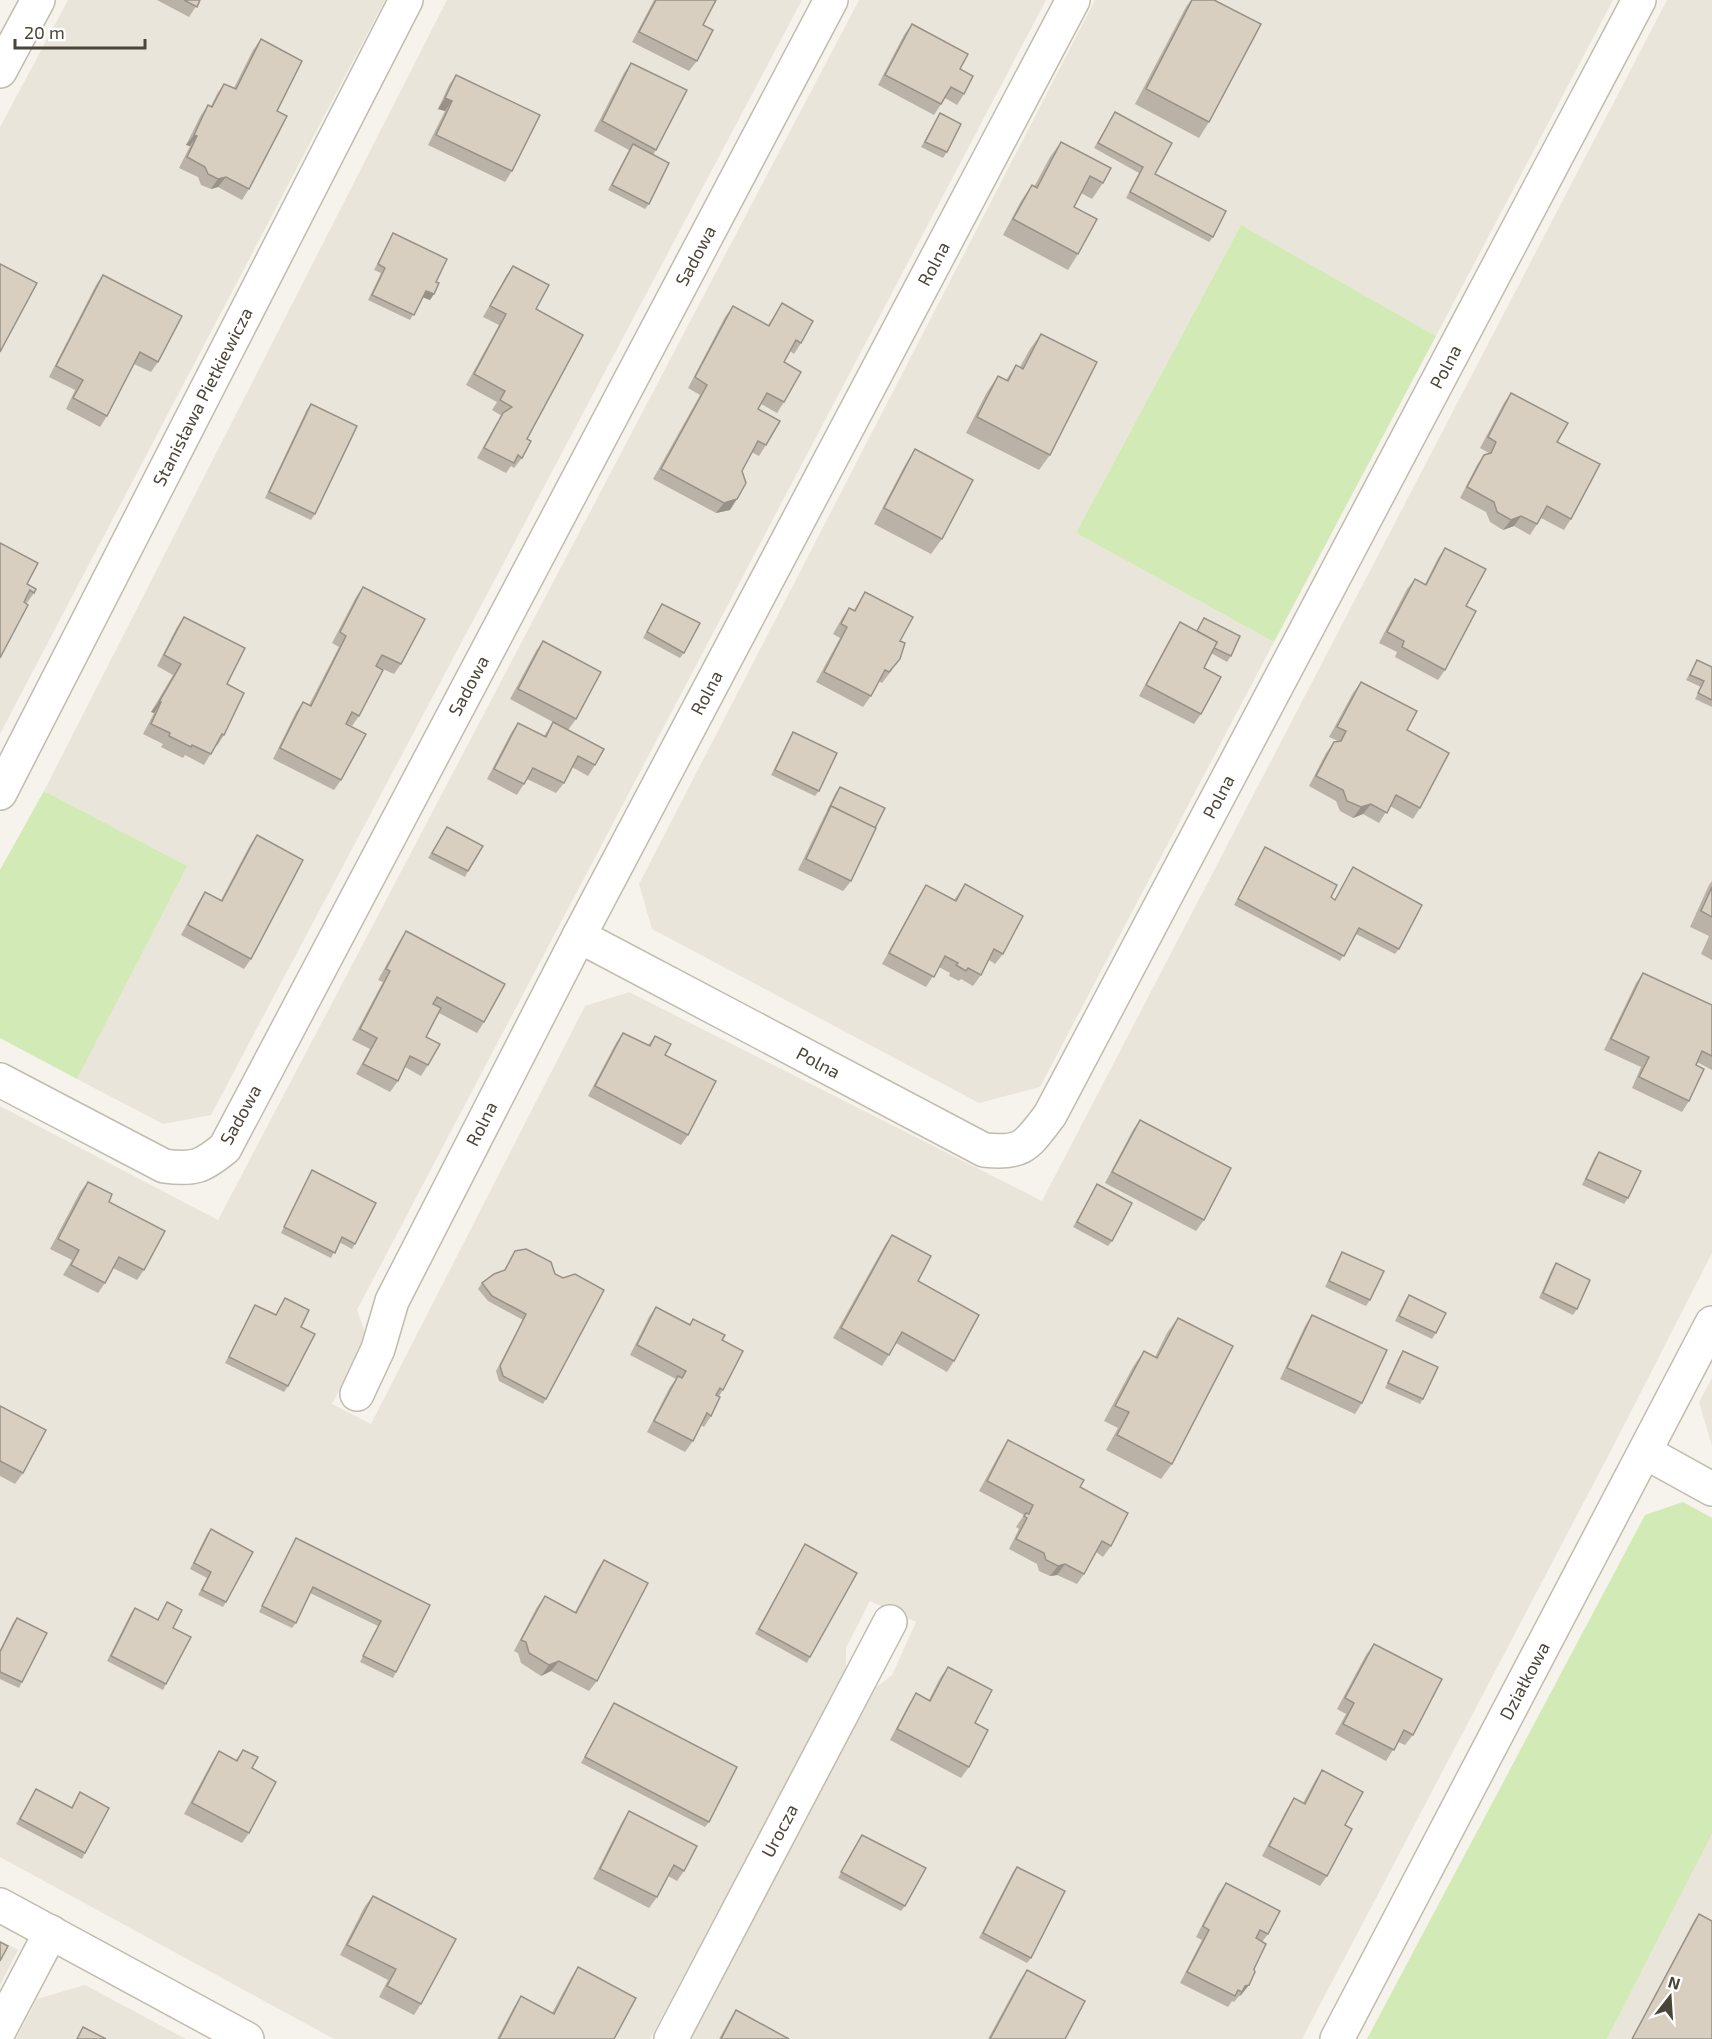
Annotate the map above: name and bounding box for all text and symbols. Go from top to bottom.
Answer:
scale bar [15,12,146,50]
text: 20 m [24,21,65,43]
street label: Sadowa [670,222,720,289]
street label: Rolna [912,238,954,289]
street label: Stanisława Pietkiewicza [148,304,257,489]
street label: Polna [1425,341,1466,392]
street label: Sadowa [443,652,493,719]
street label: Rolna [685,667,727,718]
street label: Polna [1198,771,1239,822]
street label: Polna [793,1042,844,1083]
street label: Sadowa [215,1081,266,1148]
street label: Rolna [461,1098,502,1149]
street label: Działkowa [1494,1638,1554,1723]
street label: Urocza [756,1800,802,1861]
north arrow [1640,1967,1700,2027]
text: N [1666,1971,1683,1993]

